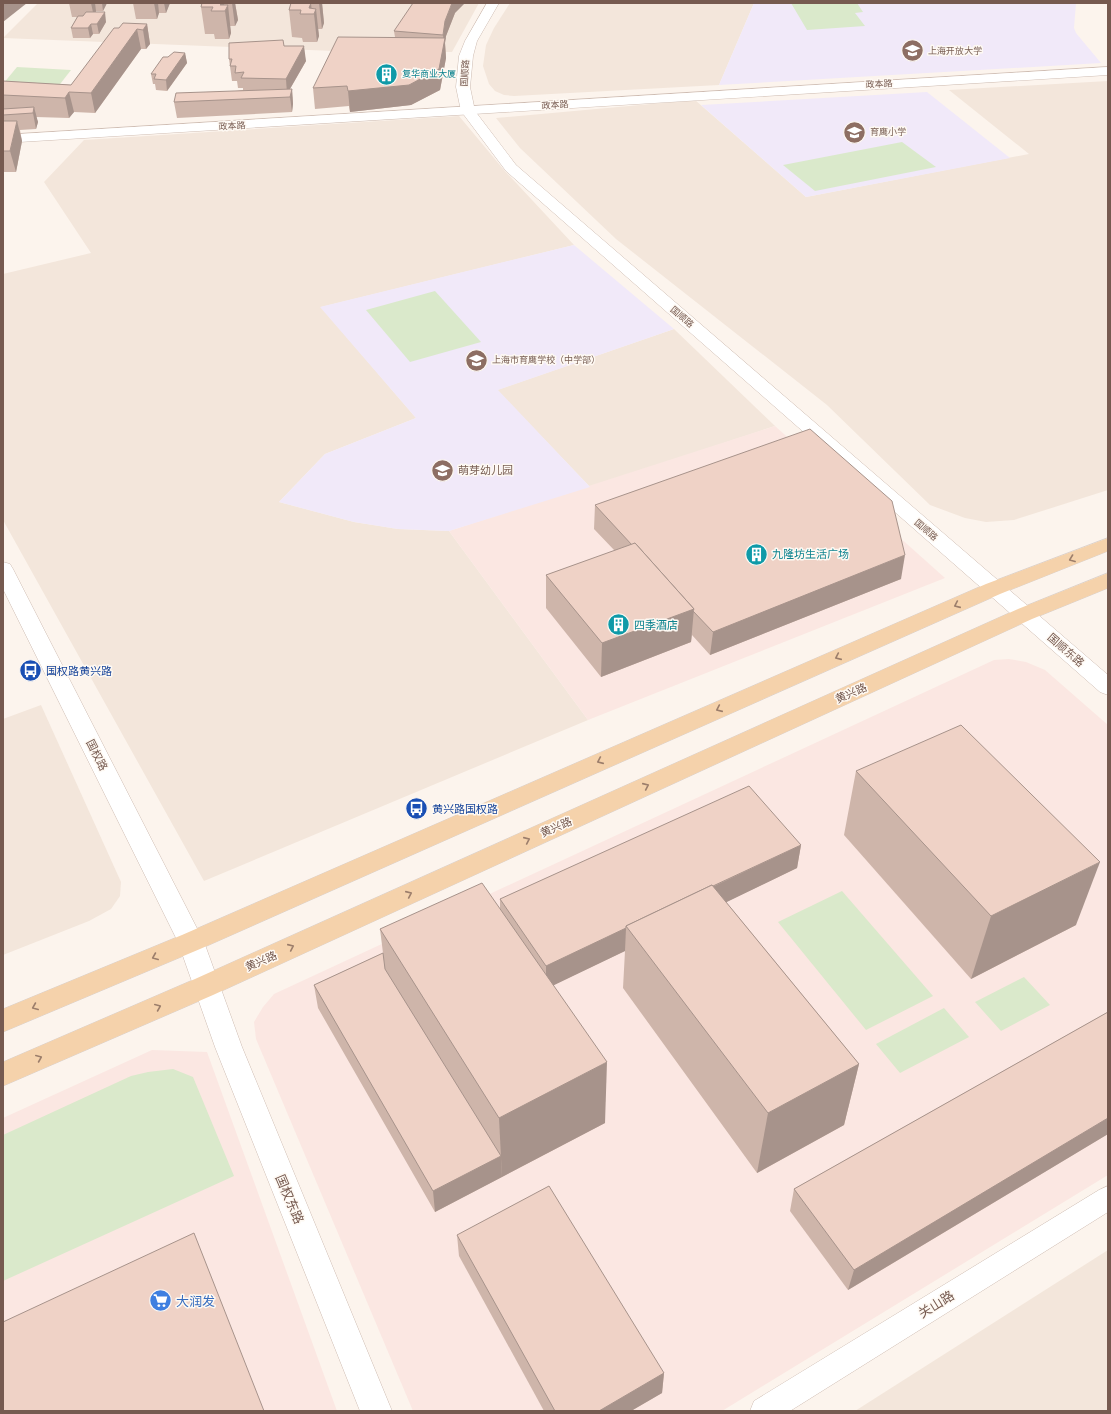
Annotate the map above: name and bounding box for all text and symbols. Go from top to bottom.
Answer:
school or university icon: 上海开放大学 [899,38,925,64]
place label: 上海开放大学 [928,45,982,56]
street label: 国顺路 [458,59,471,87]
building icon: 复华商业大厦 [374,61,400,87]
place label: 复华商业大厦 [402,68,456,79]
street label: 政本路 [865,77,893,90]
street label: 政本路 [541,98,569,111]
street label: 政本路 [218,119,246,132]
school or university icon: 育鹰小学 [841,119,867,145]
place label: 育鹰小学 [870,126,906,137]
street label: 国顺路 [669,304,696,330]
school or university icon: 上海市育鹰学校（中学部） [463,347,489,373]
place label: 上海市育鹰学校（中学部） [492,354,600,365]
school or university icon: 萌芽幼儿园 [429,457,455,483]
place label: 萌芽幼儿园 [458,463,513,477]
street label: 国顺路 [913,517,940,543]
building icon: 九隆坊生活广场 [743,541,769,567]
place label: 九隆坊生活广场 [772,547,849,561]
one-way arrow [1068,554,1075,562]
one-way arrow [954,600,962,608]
building icon: 四季酒店 [605,612,631,638]
place label: 四季酒店 [634,618,678,632]
street label: 国顺东路 [1045,630,1087,670]
one-way arrow [835,652,843,660]
bus stop icon: 国权路黄兴路 [18,658,44,684]
place label: 国权路黄兴路 [46,664,112,678]
street label: 黄兴路 [833,680,869,706]
one-way arrow [716,704,724,712]
street label: 国权路 [83,737,111,773]
one-way arrow [597,756,605,764]
one-way arrow [641,783,649,791]
bus stop icon: 黄兴路国权路 [404,796,430,822]
place label: 黄兴路国权路 [432,802,498,816]
street label: 黄兴路 [538,814,574,840]
one-way arrow [523,837,531,845]
one-way arrow [405,890,412,898]
one-way arrow [286,944,294,952]
street label: 黄兴路 [243,948,279,974]
one-way arrow [151,953,158,961]
one-way arrow [31,1003,38,1011]
one-way arrow [155,1003,162,1011]
one-way arrow [34,1055,42,1063]
street label: 国权东路 [272,1172,308,1226]
street label: 关山路 [915,1287,957,1321]
supermarket icon: 大润发 [148,1288,174,1314]
place label: 大润发 [176,1293,215,1309]

